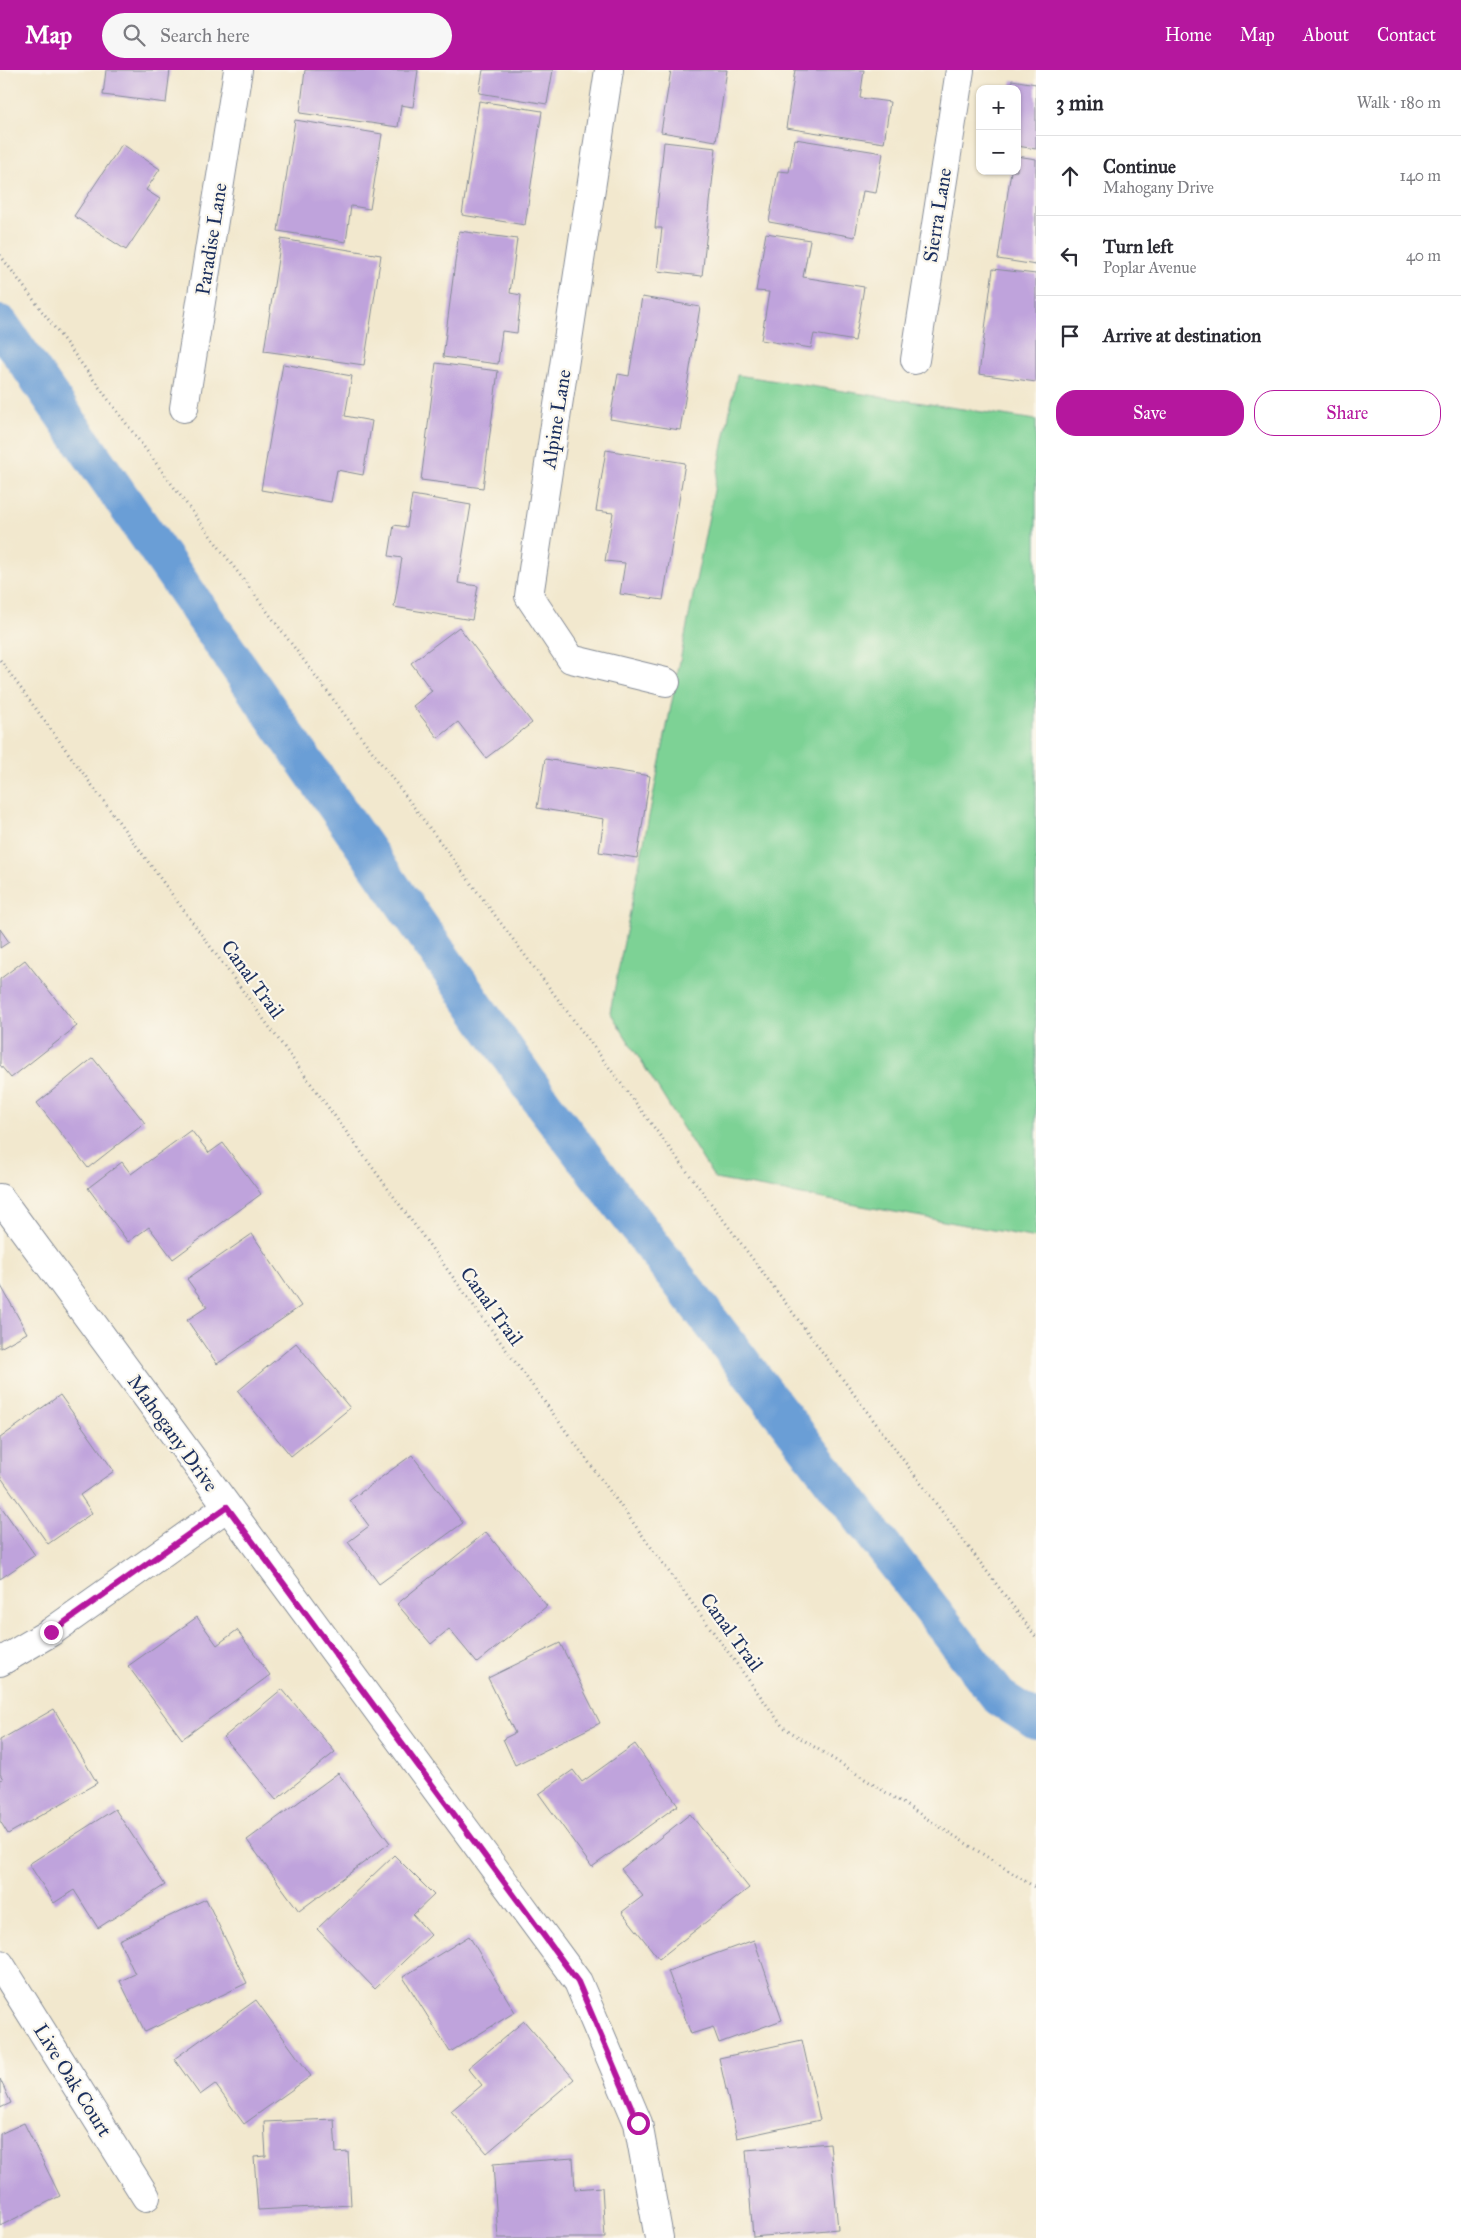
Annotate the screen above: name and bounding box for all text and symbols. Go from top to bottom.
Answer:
search box [102,13,452,58]
text: Map [25,20,72,50]
icon: search [120,21,148,49]
text: Search here [160,24,250,47]
text: Home [1165,24,1212,46]
text: Map [1240,24,1275,46]
text: About [1303,24,1349,46]
text: Contact [1377,24,1436,46]
map controls [976,85,1021,175]
button: + [976,85,1021,130]
text: 3 min [1056,90,1104,116]
text: Walk · 180 m [1357,93,1441,112]
button: − [976,130,1021,175]
text: Continue [1103,155,1176,178]
icon: ahead [1056,162,1084,190]
street label: Sierra Lane [918,166,956,264]
text: 140 m [1400,166,1441,185]
text: Mahogany Drive [1103,178,1214,197]
street label: Paradise Lane [190,181,232,297]
text: Turn left [1103,235,1173,258]
icon: left [1056,242,1084,270]
text: 40 m [1406,246,1441,265]
text: Poplar Avenue [1103,258,1196,277]
icon: arrive [1056,322,1084,350]
text: Arrive at destination [1103,324,1261,347]
street label: Alpine Lane [536,368,576,471]
button: Save [1056,390,1244,436]
button: Share [1254,390,1441,436]
street label: Canal Trail [217,935,290,1023]
street label: Canal Trail [456,1262,529,1350]
street label: Mahogany Drive [122,1370,223,1497]
street label: Canal Trail [696,1588,769,1676]
route end [40,1621,63,1644]
street label: Live Oak Court [29,2019,117,2141]
route start [627,2112,650,2135]

